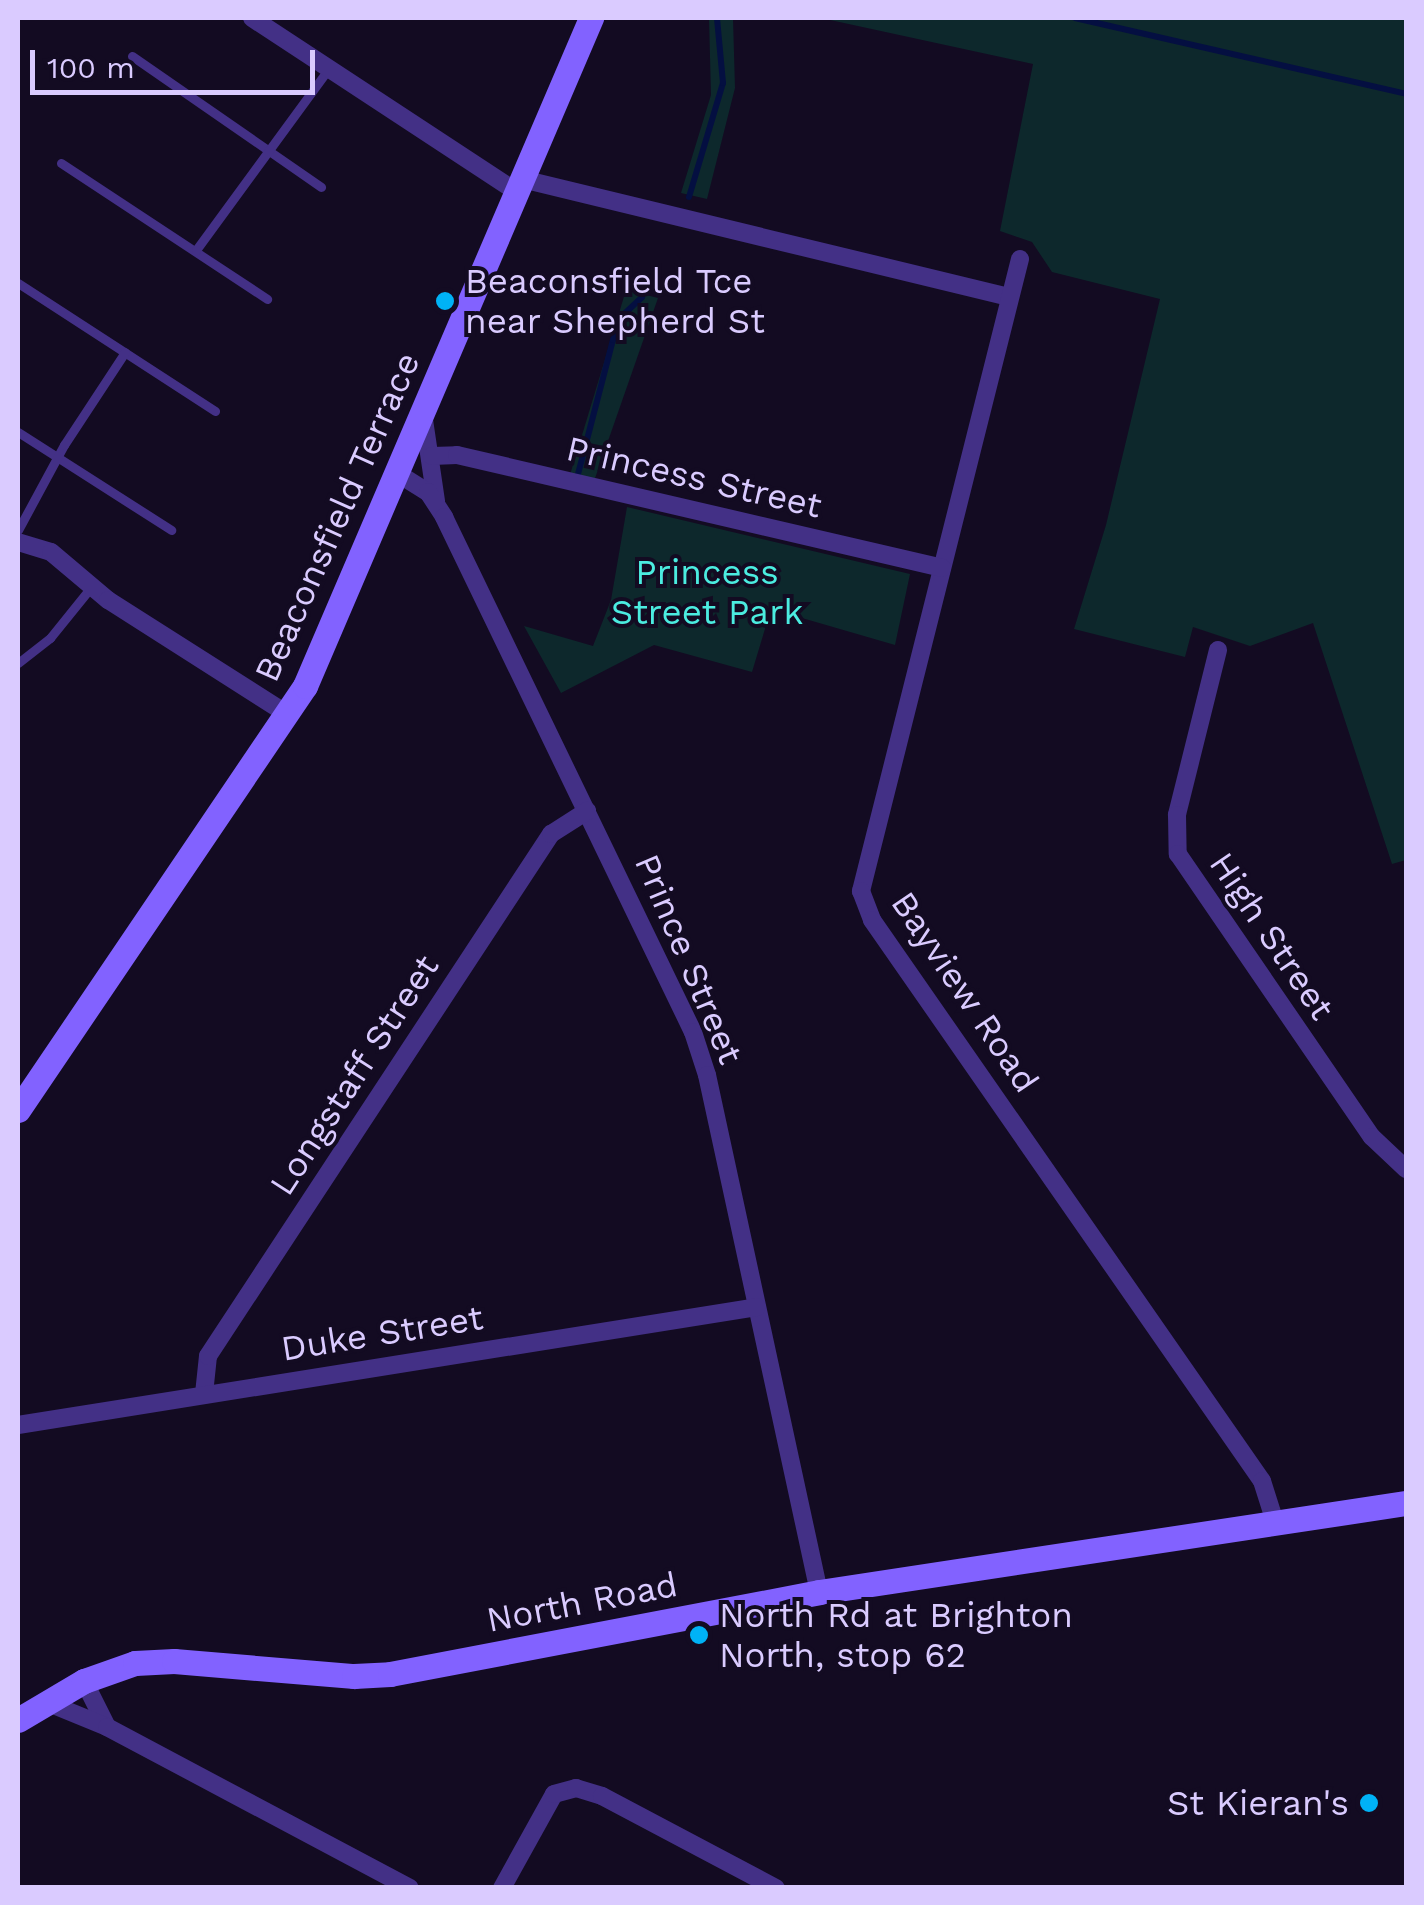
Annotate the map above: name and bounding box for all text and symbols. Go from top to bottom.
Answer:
scale bar [35,30,320,92]
text: 100 m [47,50,135,85]
place label: Beaconsfield Tce near Shepherd St [465,260,766,342]
marker: Beaconsfield Tce near Shepherd St [434,290,456,312]
street label: Beaconsfield Terrace [245,346,429,688]
street label: Princess Street [562,427,826,527]
park label: Princess Street Park [611,551,803,633]
street label: High Street [1201,844,1343,1028]
street label: Prince Street [626,848,752,1070]
street label: Bayview Road [882,883,1048,1101]
street label: Longstaff Street [260,946,448,1204]
street label: Duke Street [278,1296,486,1370]
street label: North Road [483,1563,681,1641]
place label: North Rd at Brighton North, stop 62 [719,1594,1073,1676]
marker: North Rd at Brighton North, stop 62 [688,1624,710,1646]
place label: St Kieran's [1167,1782,1349,1824]
marker: St Kieran's [1358,1792,1380,1814]

